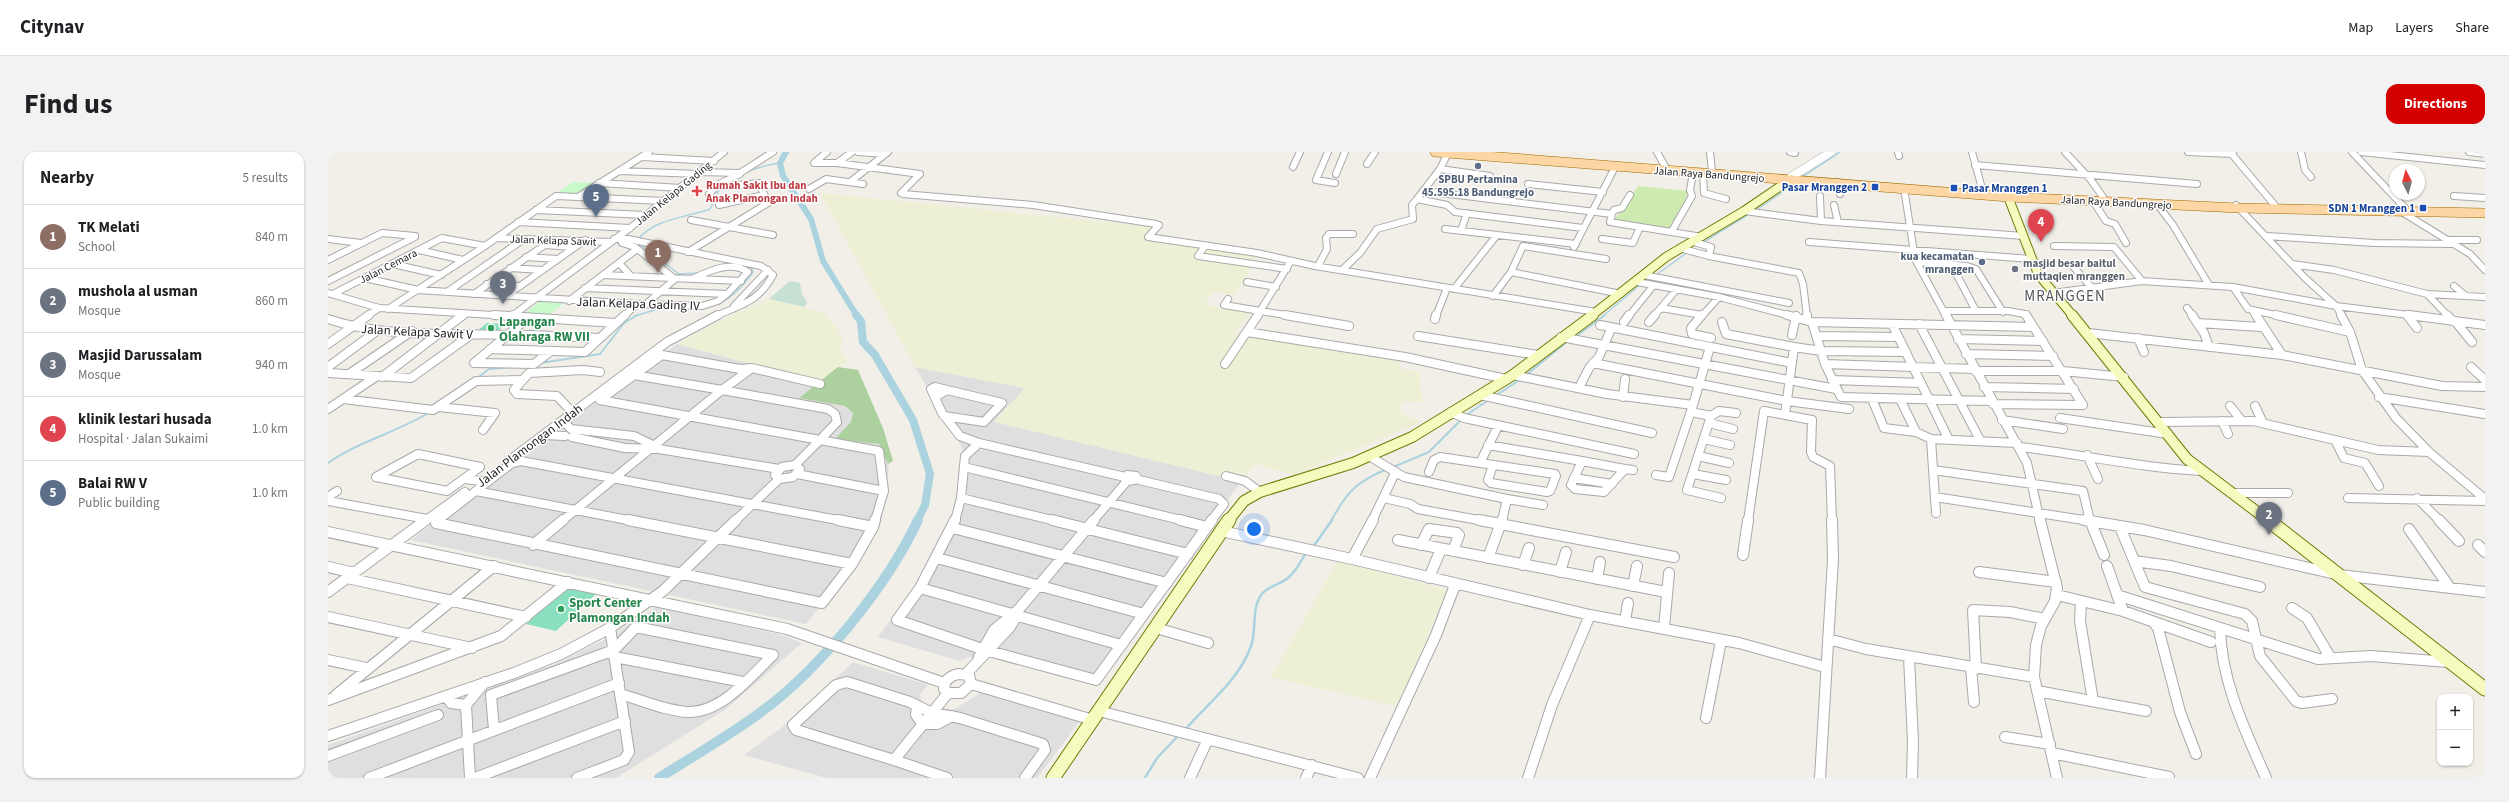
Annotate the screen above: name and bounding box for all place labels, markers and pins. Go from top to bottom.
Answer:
marker: SPBU Pertamina 45.595.18 Bandungrejo [1473,161,1483,171]
place label: SPBU Pertamina 45.595.18 Bandungrejo [1422,172,1534,200]
place label: Rumah Sakit Ibu dan Anak Plamongan Indah [705,178,818,206]
place label: Pasar Mranggen 2 [1782,180,1867,195]
place label: Pasar Mranggen 1 [1962,181,2048,196]
marker: Pasar Mranggen 2 [1870,182,1880,192]
marker: Pasar Mranggen 1 [1949,183,1959,193]
pin: 5 [583,184,609,217]
marker: Rumah Sakit Ibu dan Anak Plamongan Indah [691,185,703,197]
place label: SDN 1 Mranggen 1 [2328,201,2415,216]
marker: SDN 1 Mranggen 1 [2418,203,2428,213]
pin: 4 [2028,209,2054,242]
pin: 1 [645,240,671,273]
place label: kua kecamatan mranggen [1901,249,1974,277]
place label: masjid besar baitul muttaqien mranggen [2023,256,2125,284]
marker: kua kecamatan mranggen [1977,257,1987,267]
marker: masjid besar baitul muttaqien mranggen [2010,264,2020,274]
pin: 3 [490,271,516,304]
place label: Lapangan Olahraga RW VII [499,313,590,346]
marker: Lapangan Olahraga RW VII [486,323,496,333]
pin: 2 [2256,502,2282,535]
place label: Sport Center Plamongan Indah [569,594,670,627]
marker: Sport Center Plamongan Indah [556,604,566,614]

